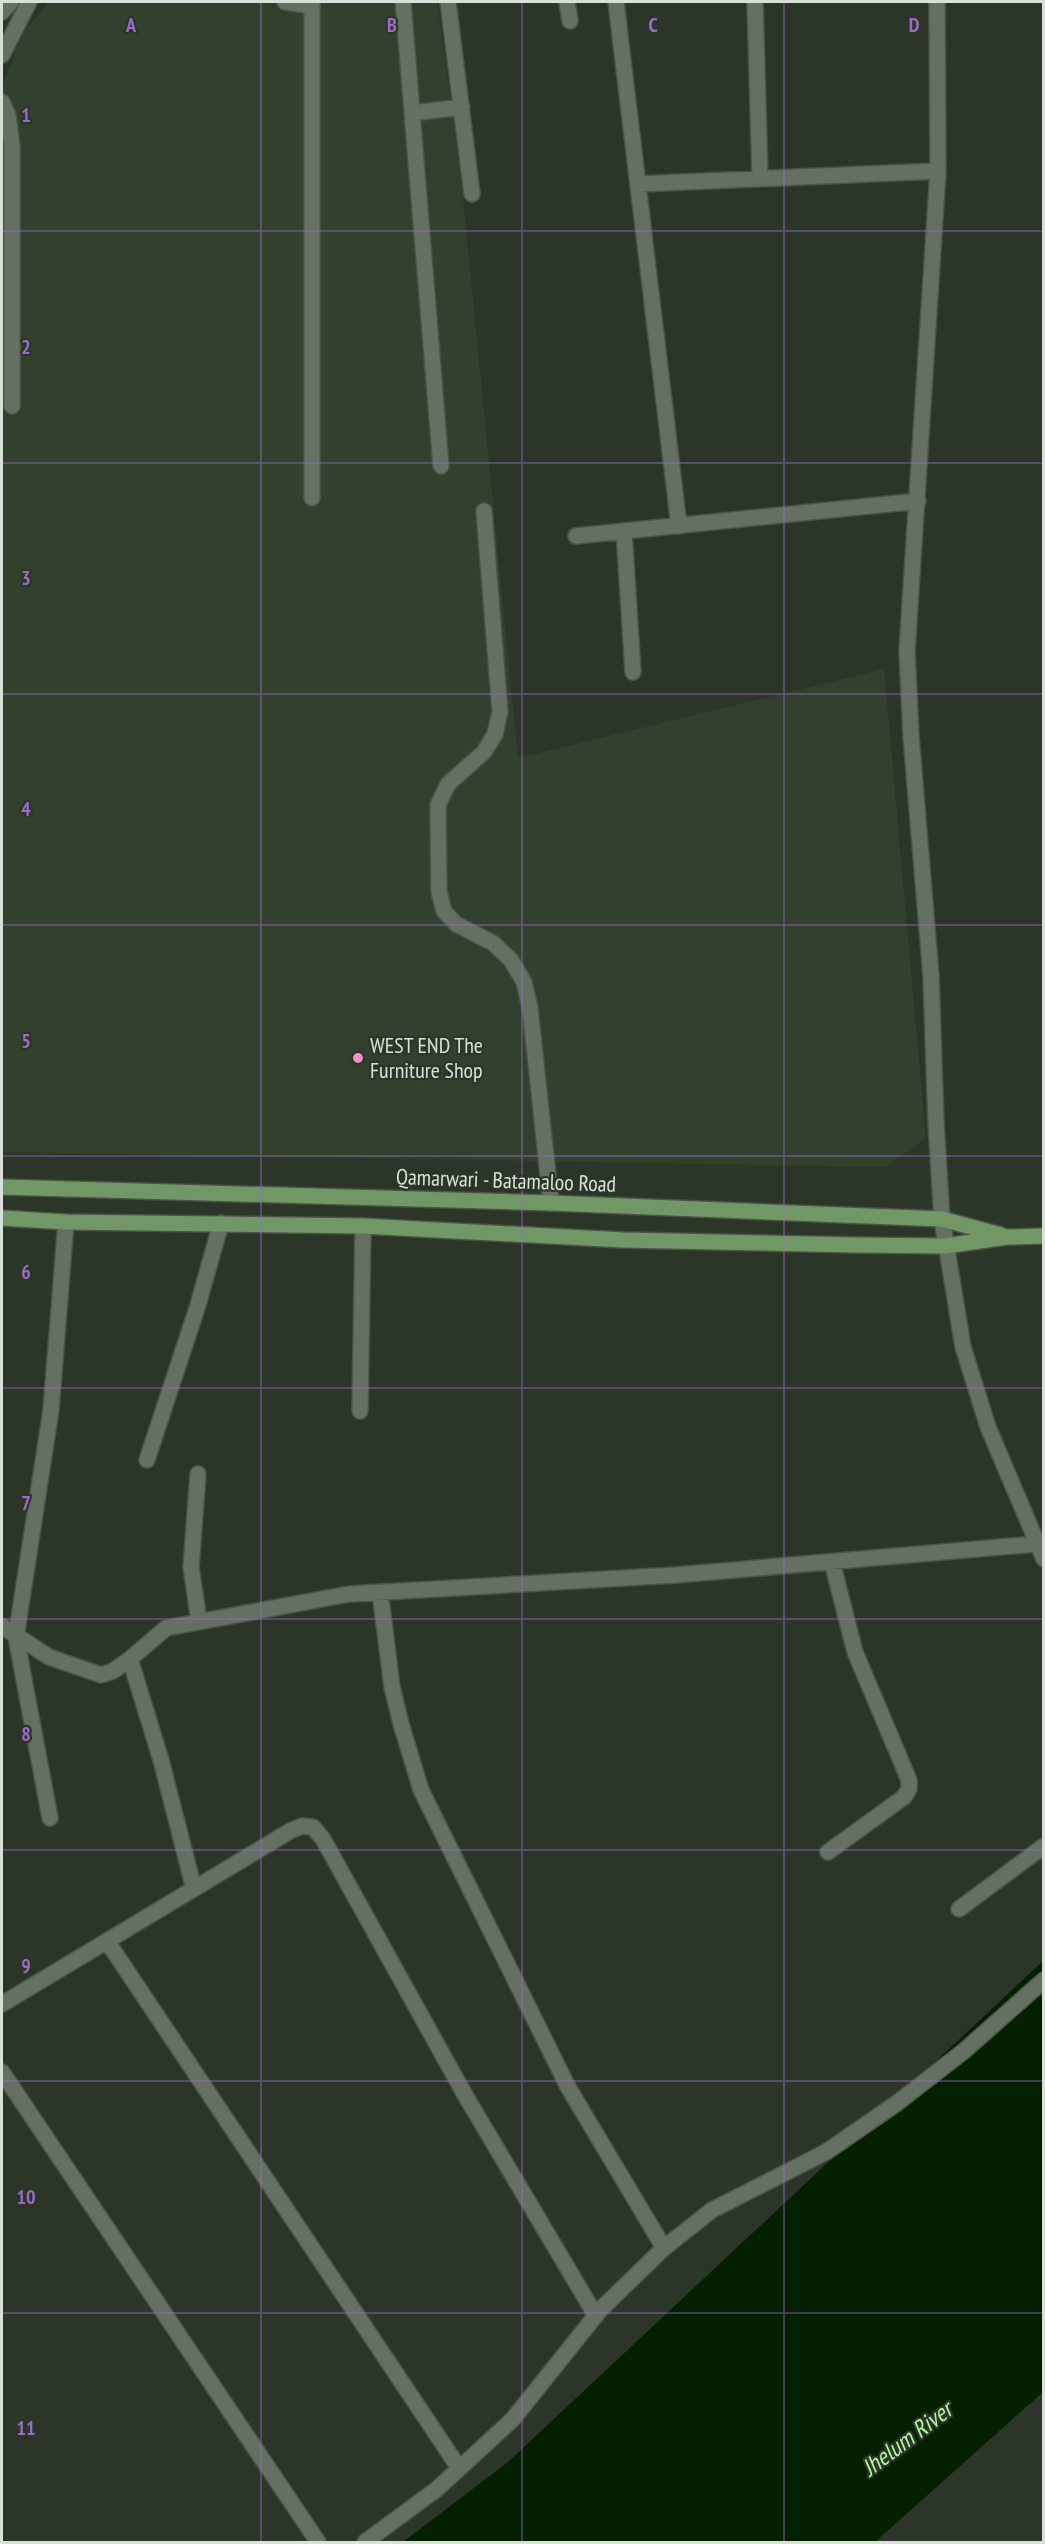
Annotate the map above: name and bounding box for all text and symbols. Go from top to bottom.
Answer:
text: A [125,12,137,38]
text: B [387,12,397,38]
text: C [648,12,658,38]
text: D [909,12,920,38]
text: 1 [21,102,31,128]
text: 2 [21,334,31,360]
text: 3 [21,565,31,591]
text: 4 [21,796,31,822]
text: 5 [21,1028,31,1054]
place label: WEST END The Furniture Shop [370,1031,483,1084]
marker: WEST END The Furniture Shop [351,1051,365,1065]
street label: Qamarwari - Batamaloo Road [396,1162,616,1198]
text: 6 [21,1259,31,1285]
text: 7 [21,1490,31,1516]
text: 8 [21,1721,31,1747]
text: 9 [21,1953,31,1979]
text: 10 [16,2184,36,2210]
water label: Jhelum River [854,2392,961,2483]
text: 11 [16,2415,36,2441]

